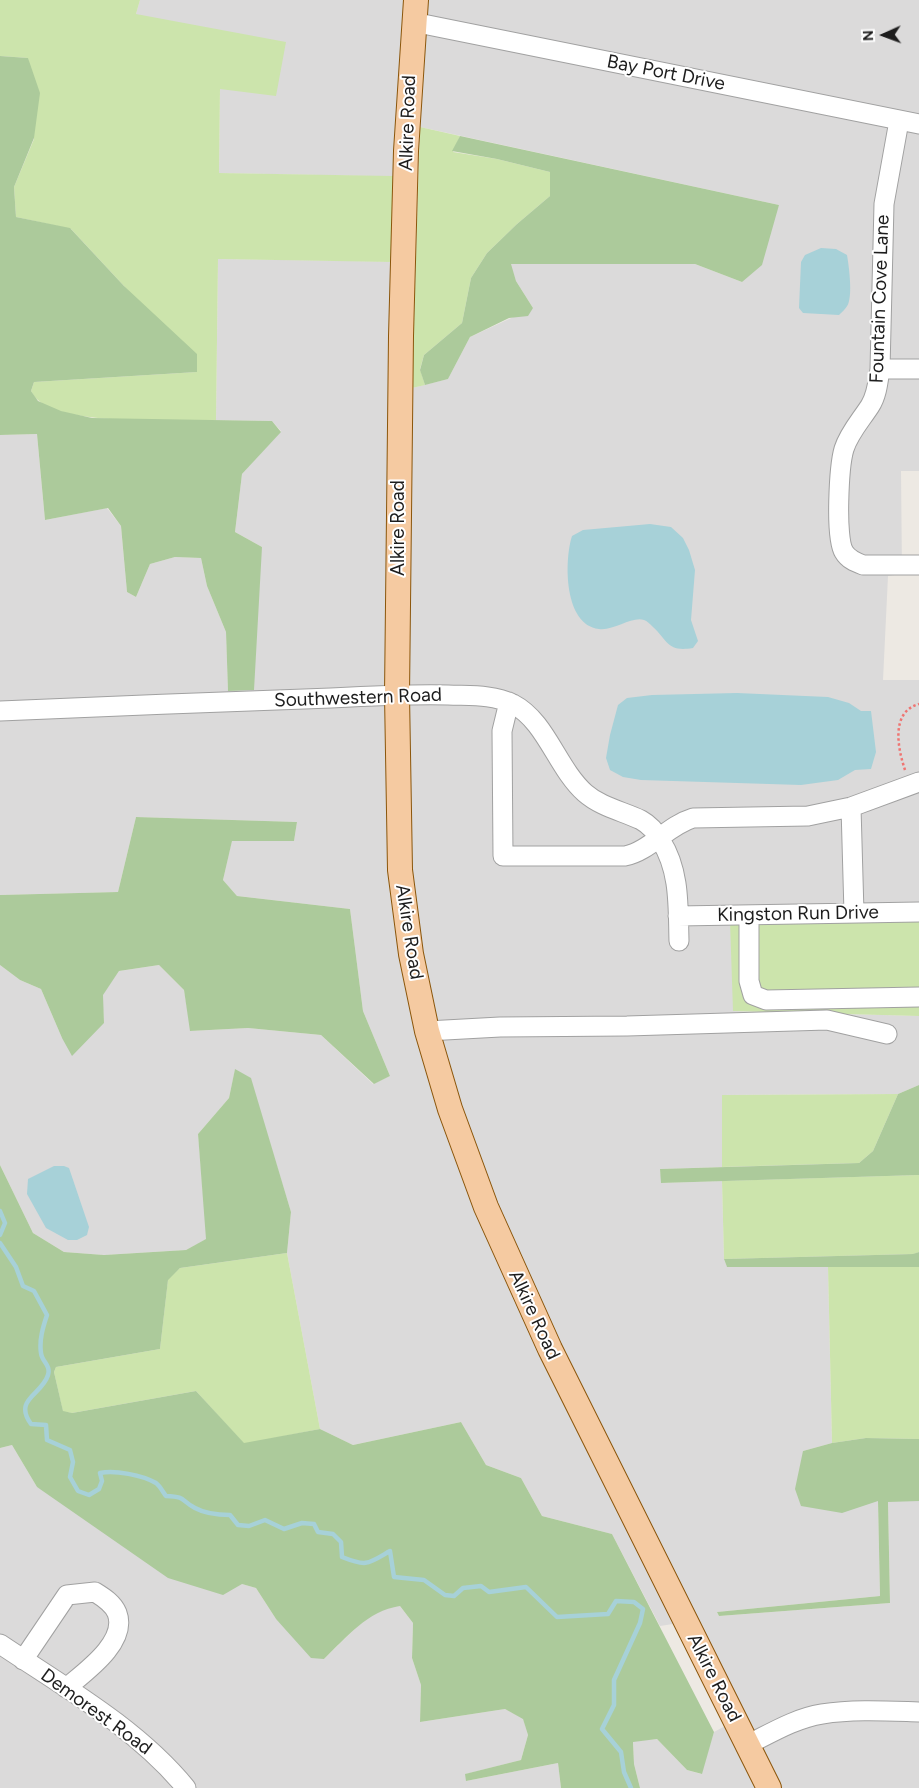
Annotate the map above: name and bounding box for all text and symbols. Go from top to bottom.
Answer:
north arrow [859,10,909,60]
text: N [860,30,877,41]
street label: Bay Port Drive [605,50,727,96]
street label: Alkire Road [395,75,421,171]
street label: Fountain Cove Lane [866,214,894,384]
street label: Alkire Road [387,480,409,576]
street label: Southwestern Road [274,684,442,712]
street label: Alkire Road [390,883,428,981]
street label: Kingston Run Drive [717,901,879,927]
street label: Alkire Road [503,1267,565,1363]
street label: Alkire Road [682,1630,746,1726]
street label: Demorest Road [36,1664,156,1760]

